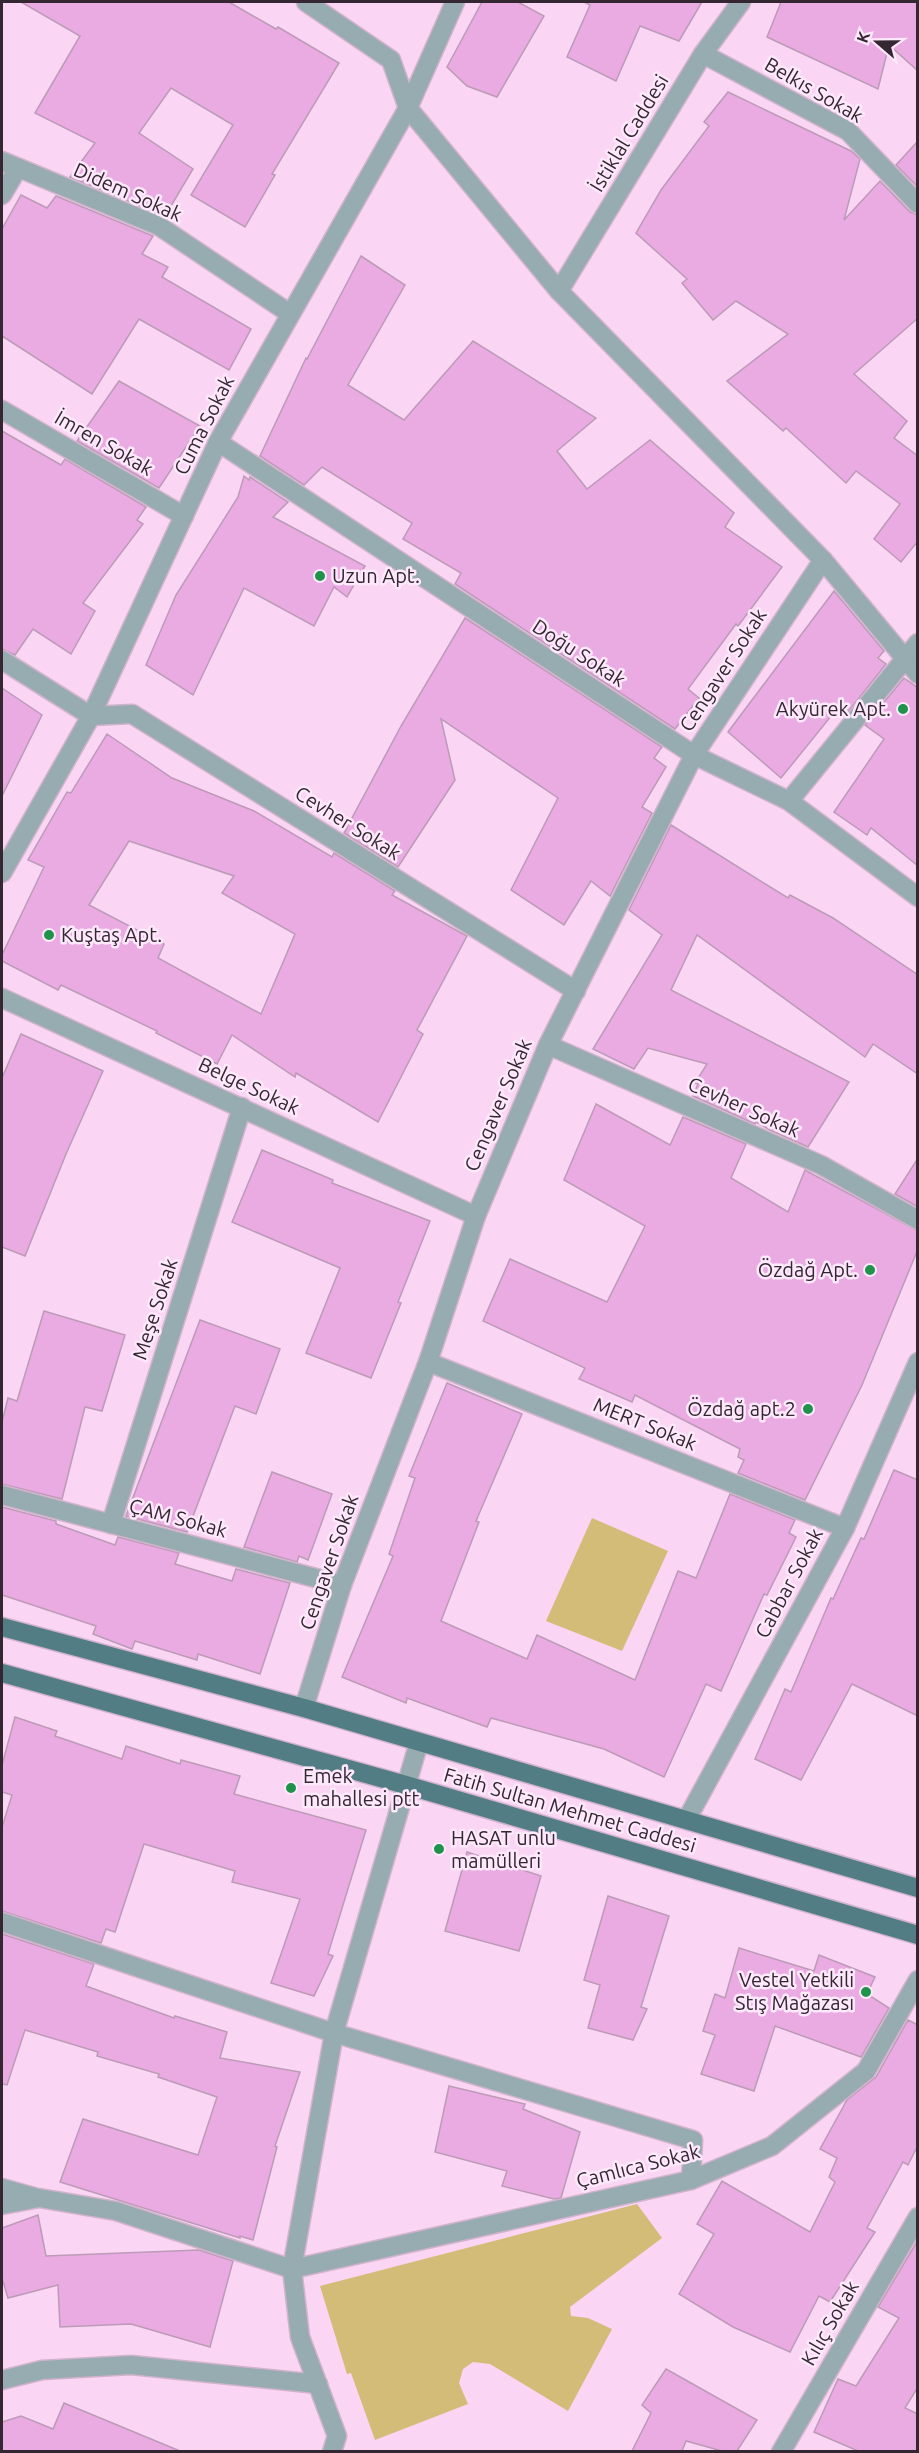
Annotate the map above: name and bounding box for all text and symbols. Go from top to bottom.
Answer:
north arrow [847,12,907,72]
text: K [853,28,873,45]
street label: Belkıs Sokak [761,52,868,127]
street label: İstiklal Caddesi [585,70,673,195]
street label: Didem Sokak [70,157,186,226]
street label: Cuma Sokak [169,371,238,478]
street label: İmren Sokak [51,405,157,480]
place label: Uzun Apt. [332,564,420,587]
marker: Uzun Apt. [313,569,327,583]
street label: Cengaver Sokak [674,604,771,736]
street label: Doğu Sokak [529,614,630,691]
place label: Akyürek Apt. [776,697,891,720]
marker: Akyürek Apt. [896,702,910,716]
street label: Cevher Sokak [291,781,405,864]
place label: Kuştaş Apt. [61,923,162,946]
marker: Kuştaş Apt. [42,928,56,942]
street label: Cengaver Sokak [459,1035,536,1175]
street label: Belge Sokak [195,1052,303,1119]
street label: Cevher Sokak [685,1072,804,1142]
street label: Meşe Sokak [127,1255,182,1363]
place label: Özdağ Apt. [758,1258,858,1281]
marker: Özdağ Apt. [863,1263,877,1277]
street label: MERT Sokak [590,1392,700,1455]
place label: Özdağ apt.2 [687,1397,796,1420]
marker: Özdağ apt.2 [801,1402,815,1416]
street label: Cengaver Sokak [295,1491,363,1633]
street label: ÇAM Sokak [127,1493,230,1542]
street label: Cabbar Sokak [750,1524,827,1642]
street label: Fatih Sultan Mehmet Caddesi [441,1762,699,1857]
place label: Emek mahallesi ptt [303,1764,419,1810]
marker: Emek mahallesi ptt [284,1781,298,1795]
place label: HASAT unlu mamülleri [451,1826,556,1872]
marker: HASAT unlu mamülleri [432,1842,446,1856]
place label: Vestel Yetkili Stış Mağazası [735,1968,854,2014]
marker: Vestel Yetkili Stış Mağazası [859,1985,873,1999]
street label: Çamlıca Sokak [574,2139,702,2192]
street label: Kılıç Sokak [796,2276,863,2369]

